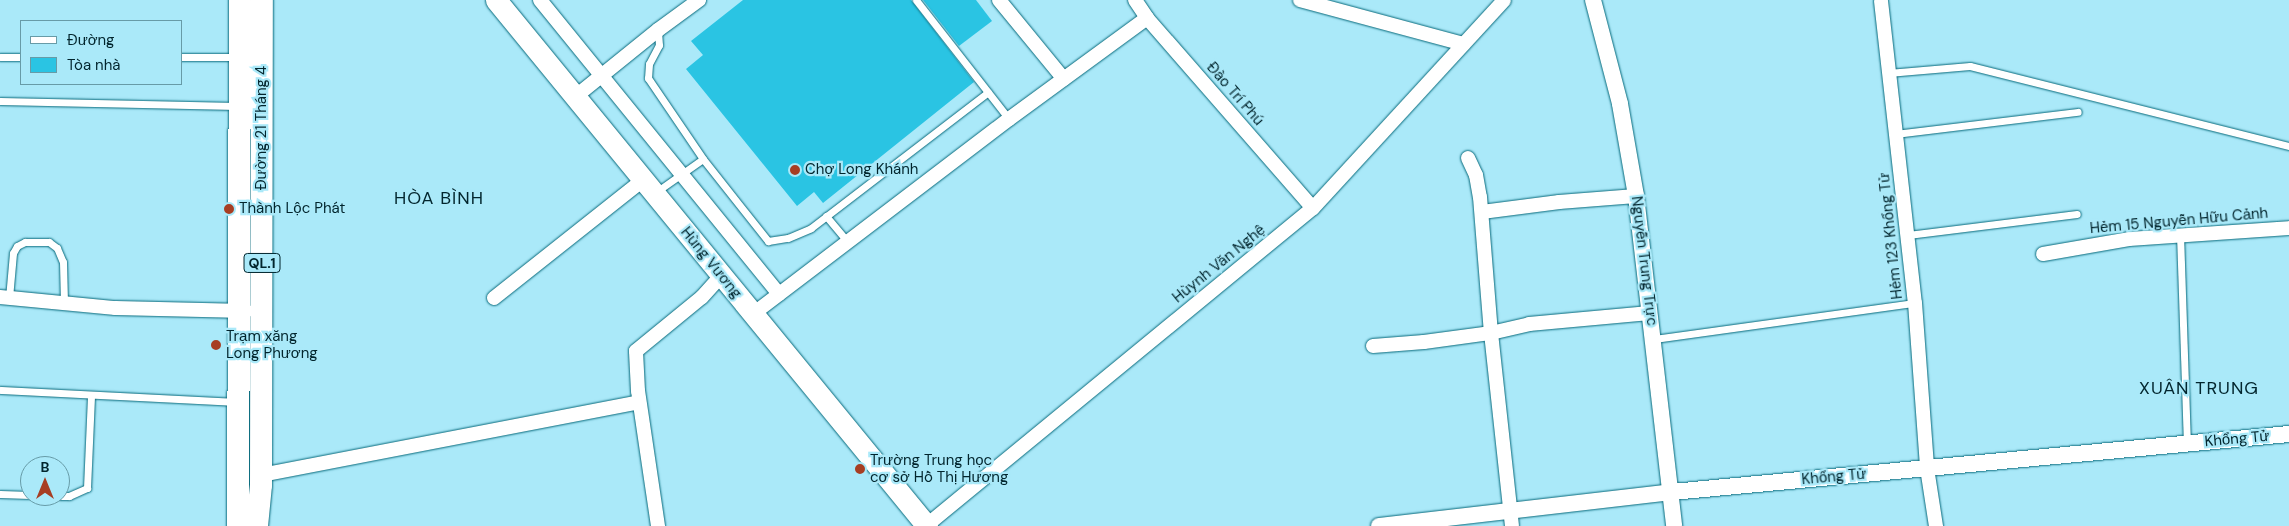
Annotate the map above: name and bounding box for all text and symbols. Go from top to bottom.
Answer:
legend [20,20,182,85]
text: Đường [67,30,115,50]
text: Tòa nhà [67,55,121,75]
street label: Đào Trí Phú [1203,59,1267,129]
street label: Đường 21 Tháng 4 [253,66,271,190]
place label: Chợ Long Khánh [805,161,918,179]
marker: Chợ Long Khánh [789,164,801,176]
street label: Hẻm 123 Khổng Tử [1875,172,1907,300]
district label: HÒA BÌNH [393,187,485,209]
street label: Nguyễn Trung Trực [1627,195,1661,327]
place label: Thành Lộc Phát [239,200,345,218]
marker: Thành Lộc Phát [223,203,235,215]
street label: Hẻm 15 Nguyễn Hữu Cảnh [2089,204,2269,238]
street label: Hùynh Văn Nghệ [1169,221,1269,307]
street label: Hùng Vương [677,224,745,302]
road number: QL.1 [243,252,281,274]
place label: Trạm xăng Long Phương [226,327,318,362]
marker: Trạm xăng Long Phương [210,339,222,351]
district label: XUÂN TRUNG [2138,377,2260,399]
street label: Khổng Tử [2204,427,2270,451]
place label: Trường Trung học cơ sở Hồ Thị Hương [870,451,1008,486]
north arrow [20,456,70,506]
text: B [41,458,49,476]
marker: Trường Trung học cơ sở Hồ Thị Hương [854,463,866,475]
street label: Khổng Tử [1801,465,1867,489]

